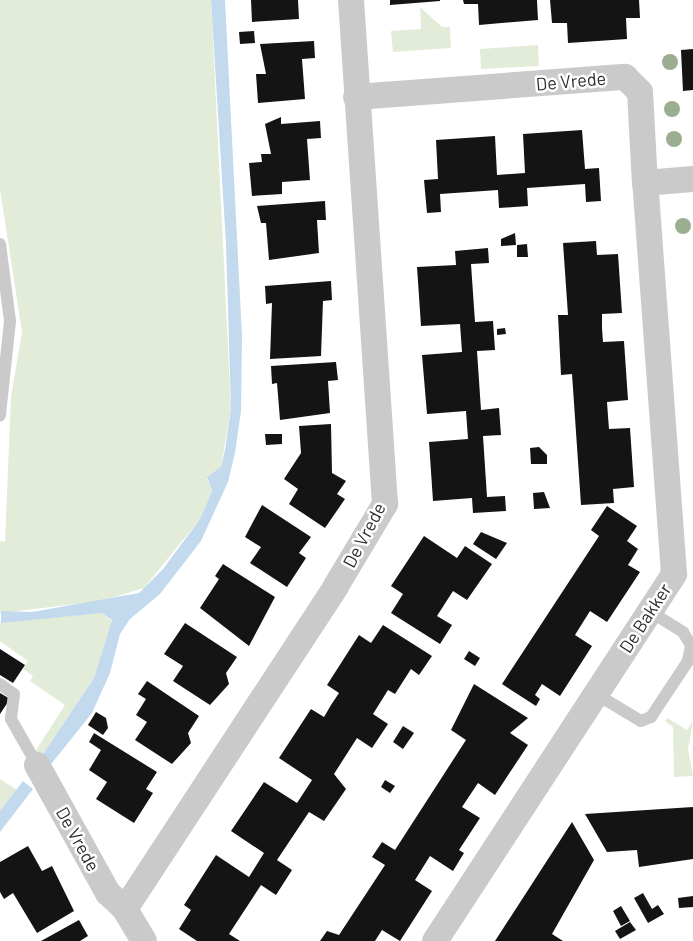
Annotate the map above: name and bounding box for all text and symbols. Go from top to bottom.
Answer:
street label: De Vrede [535,67,607,95]
street label: De Vrede [338,499,390,571]
street label: De Bakker [615,579,675,657]
street label: De Vrede [52,803,104,875]

